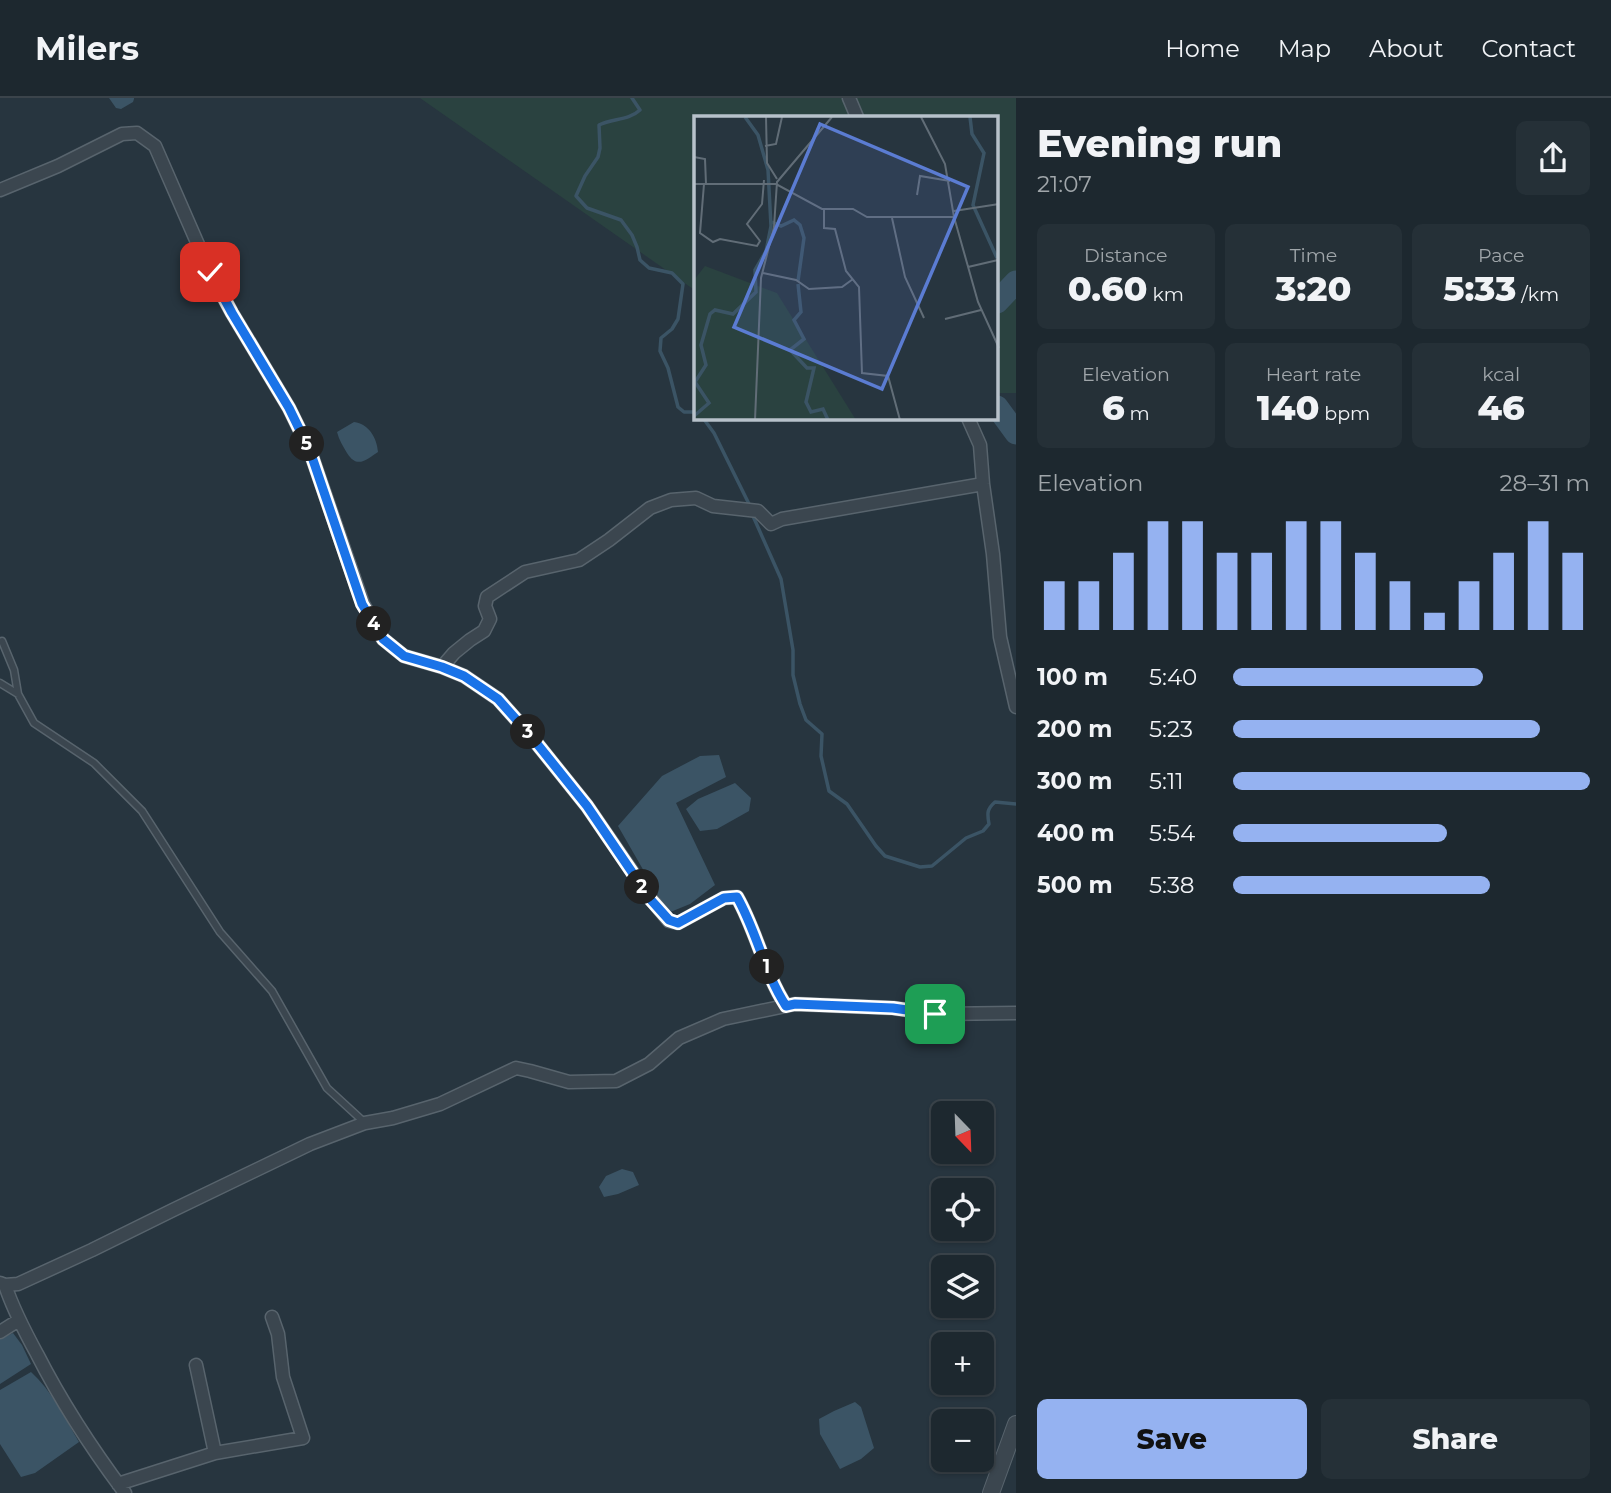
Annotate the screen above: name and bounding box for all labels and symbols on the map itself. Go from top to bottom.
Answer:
inset map [694,116,998,420]
pin [180,242,240,302]
pin: 5 [290,426,324,462]
pin: 4 [356,606,392,642]
pin: 3 [510,714,546,750]
pin: 2 [624,870,660,904]
pin: 1 [750,950,784,984]
pin [905,984,965,1044]
north arrow [931,1101,994,1164]

